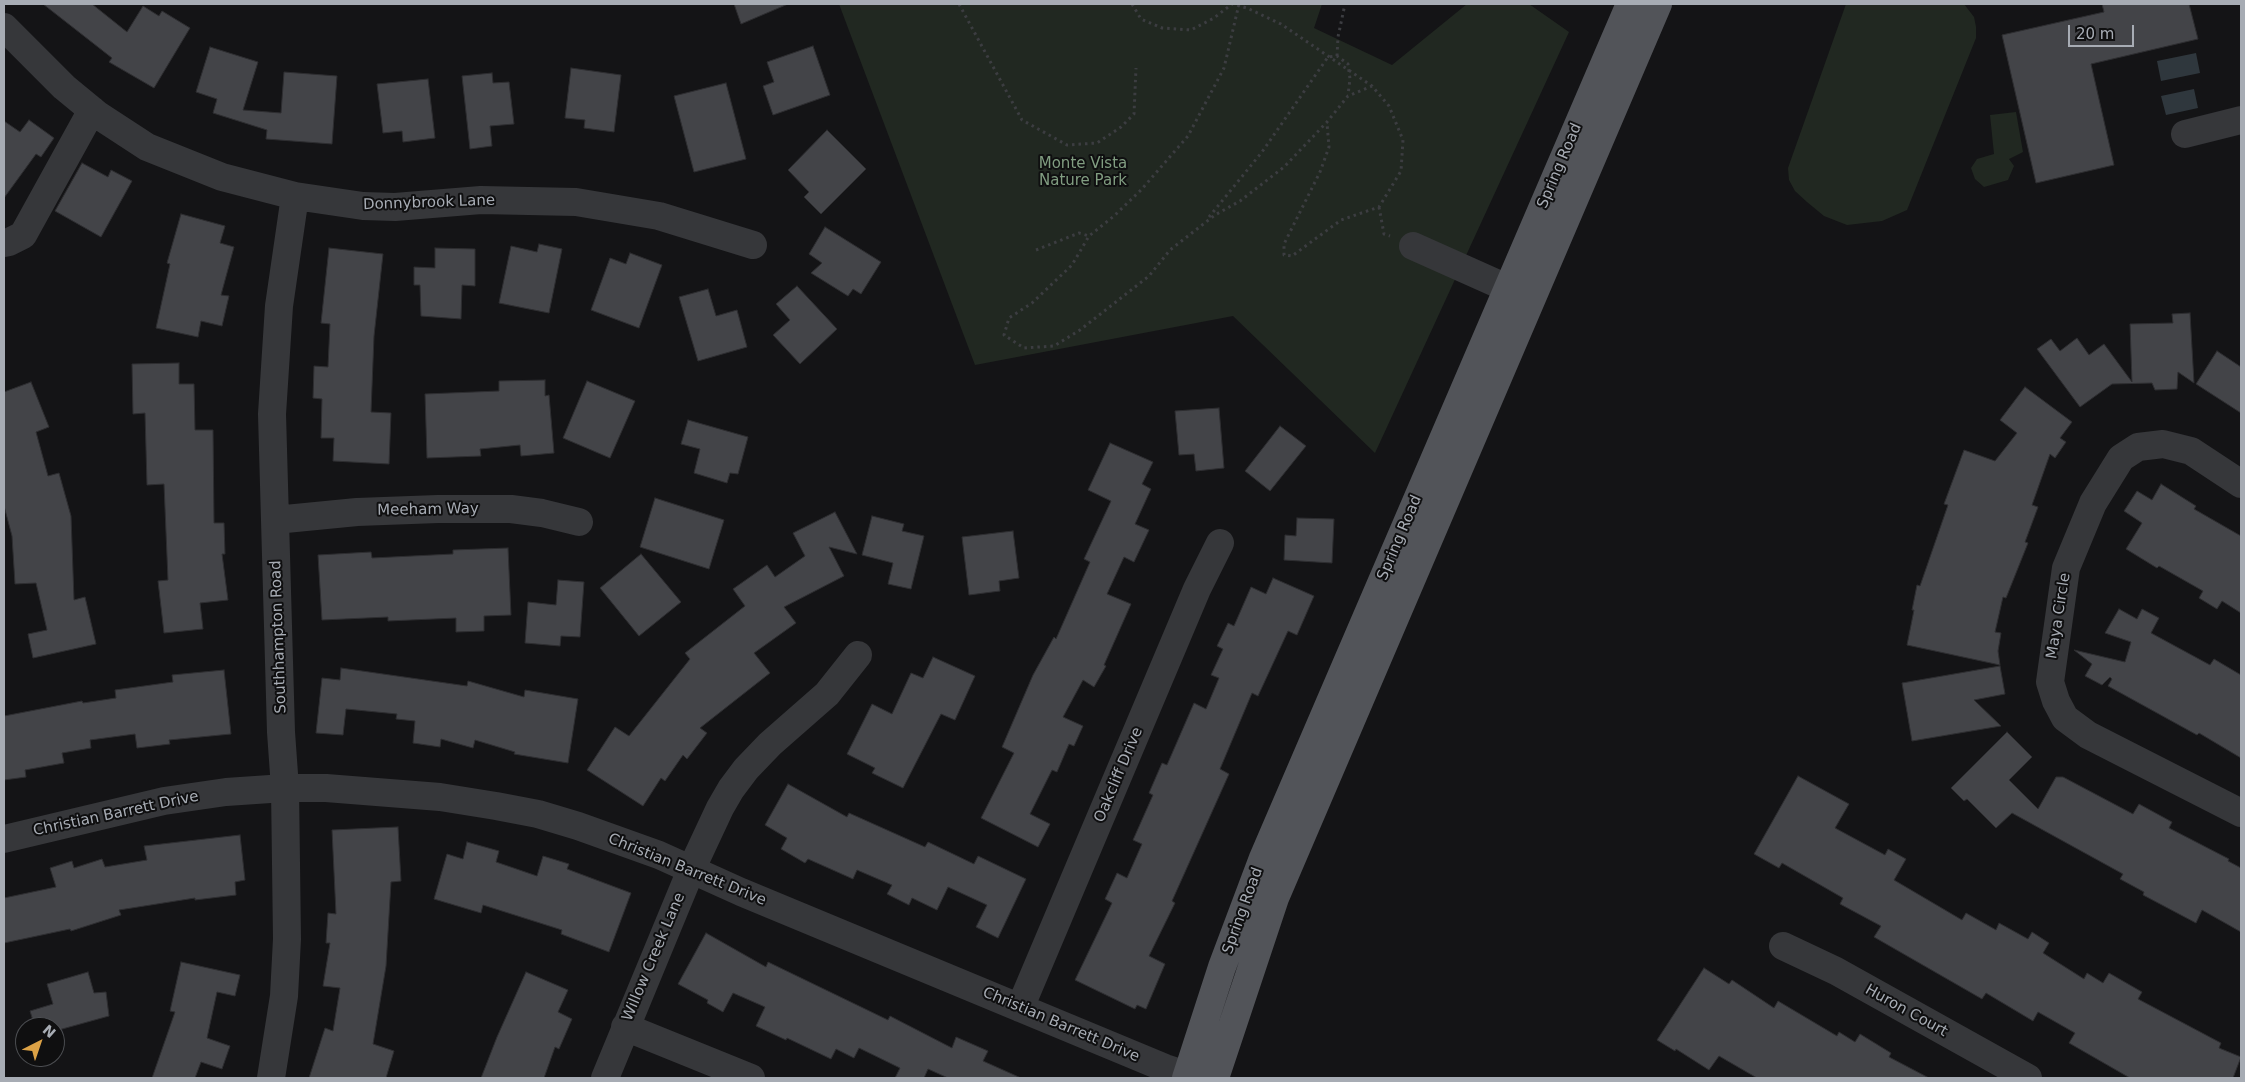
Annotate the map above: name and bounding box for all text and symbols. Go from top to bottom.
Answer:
scale bar [2070,15,2136,47]
text: 20 m [2076,25,2114,43]
street label: Spring Road [1534,121,1586,211]
park label: Monte Vista Nature Park [1039,155,1127,190]
street label: Donnybrook Lane [363,192,495,214]
street label: Spring Road [1374,493,1426,583]
street label: Meeham Way [377,500,479,520]
street label: Southhampton Road [267,560,291,714]
street label: Maya Circle [2043,572,2075,660]
street label: Oakcliff Drive [1091,725,1147,825]
street label: Christian Barrett Drive [32,788,200,840]
street label: Christian Barrett Drive [605,830,769,910]
street label: Spring Road [1219,865,1267,957]
street label: Willow Creek Lane [619,890,689,1024]
street label: Huron Court [1862,981,1950,1041]
street label: Christian Barrett Drive [980,984,1142,1066]
north arrow [15,1017,65,1067]
text: N [40,1022,59,1041]

